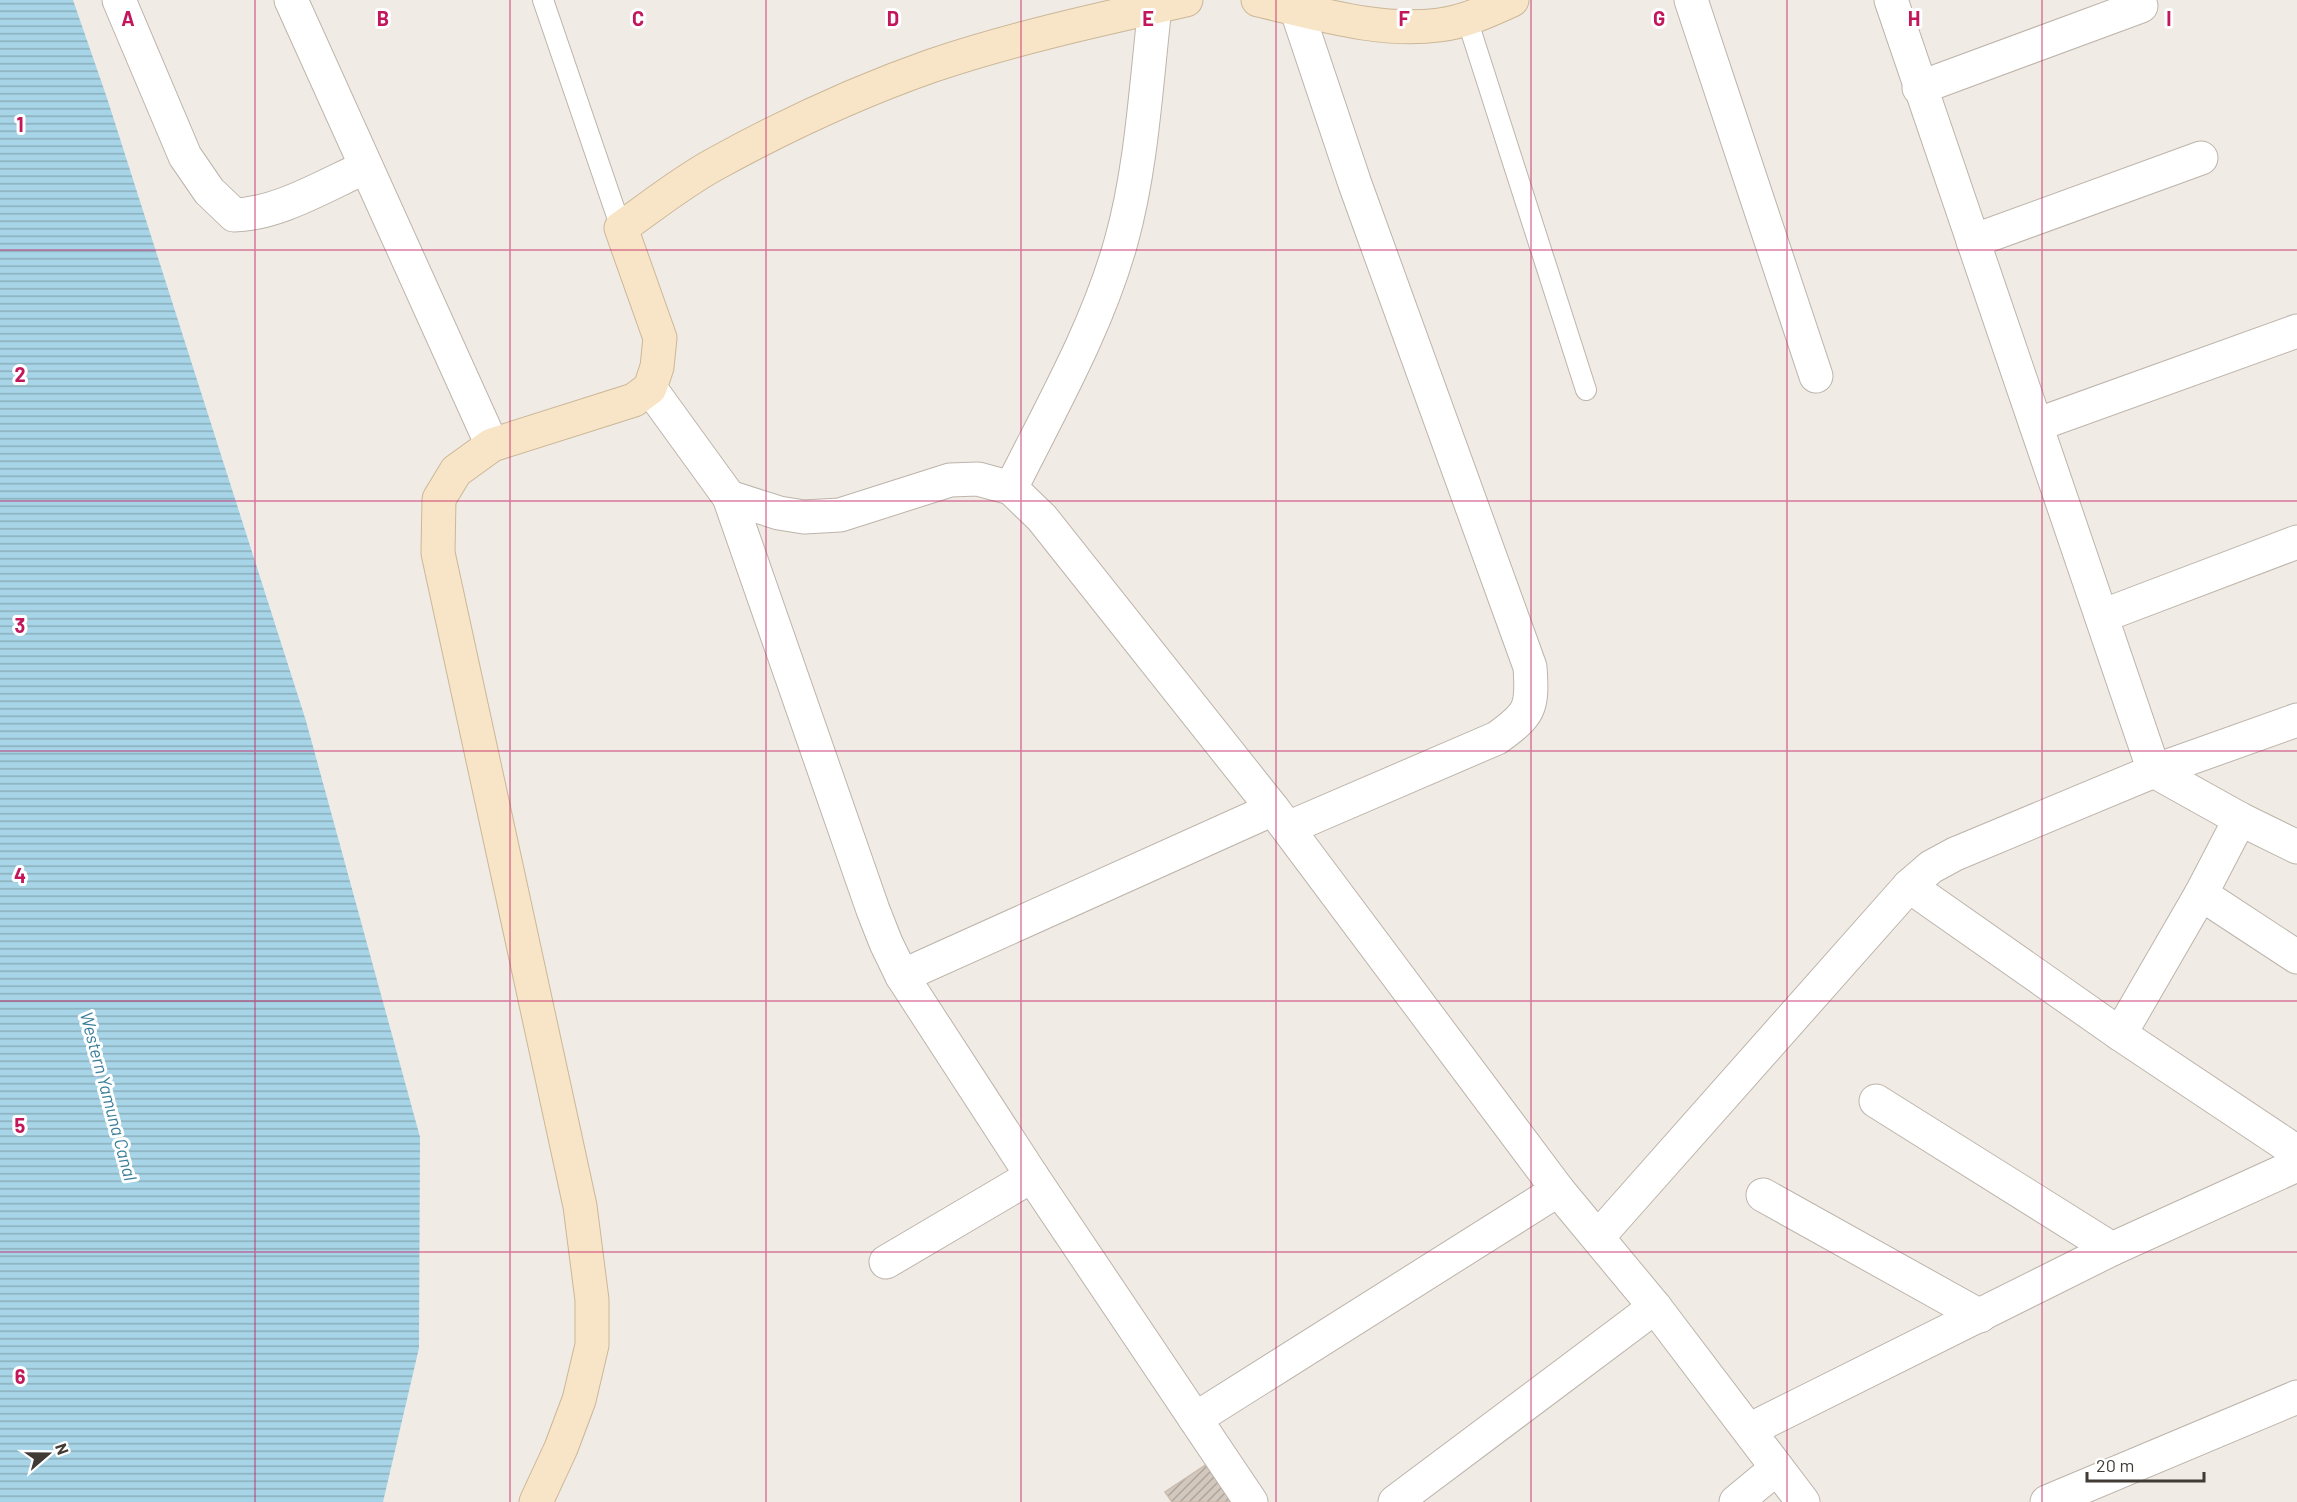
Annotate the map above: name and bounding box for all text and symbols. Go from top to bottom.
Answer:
text: A [121,6,135,30]
text: B [377,6,389,30]
text: C [632,6,644,30]
text: D [887,6,899,30]
text: E [1142,6,1154,30]
text: F [1398,6,1410,30]
text: G [1653,6,1665,30]
text: H [1908,6,1920,30]
text: I [2166,6,2172,30]
text: 1 [16,112,24,136]
text: 2 [14,362,26,386]
text: 3 [15,613,25,637]
text: 4 [14,863,26,887]
water label: Western Yamuna Canal [76,1009,142,1183]
text: 5 [15,1113,26,1137]
text: 6 [15,1364,26,1388]
north arrow [18,1424,78,1484]
text: N [52,1440,73,1457]
scale bar [2087,1445,2204,1483]
text: 20 m [2096,1454,2134,1476]

